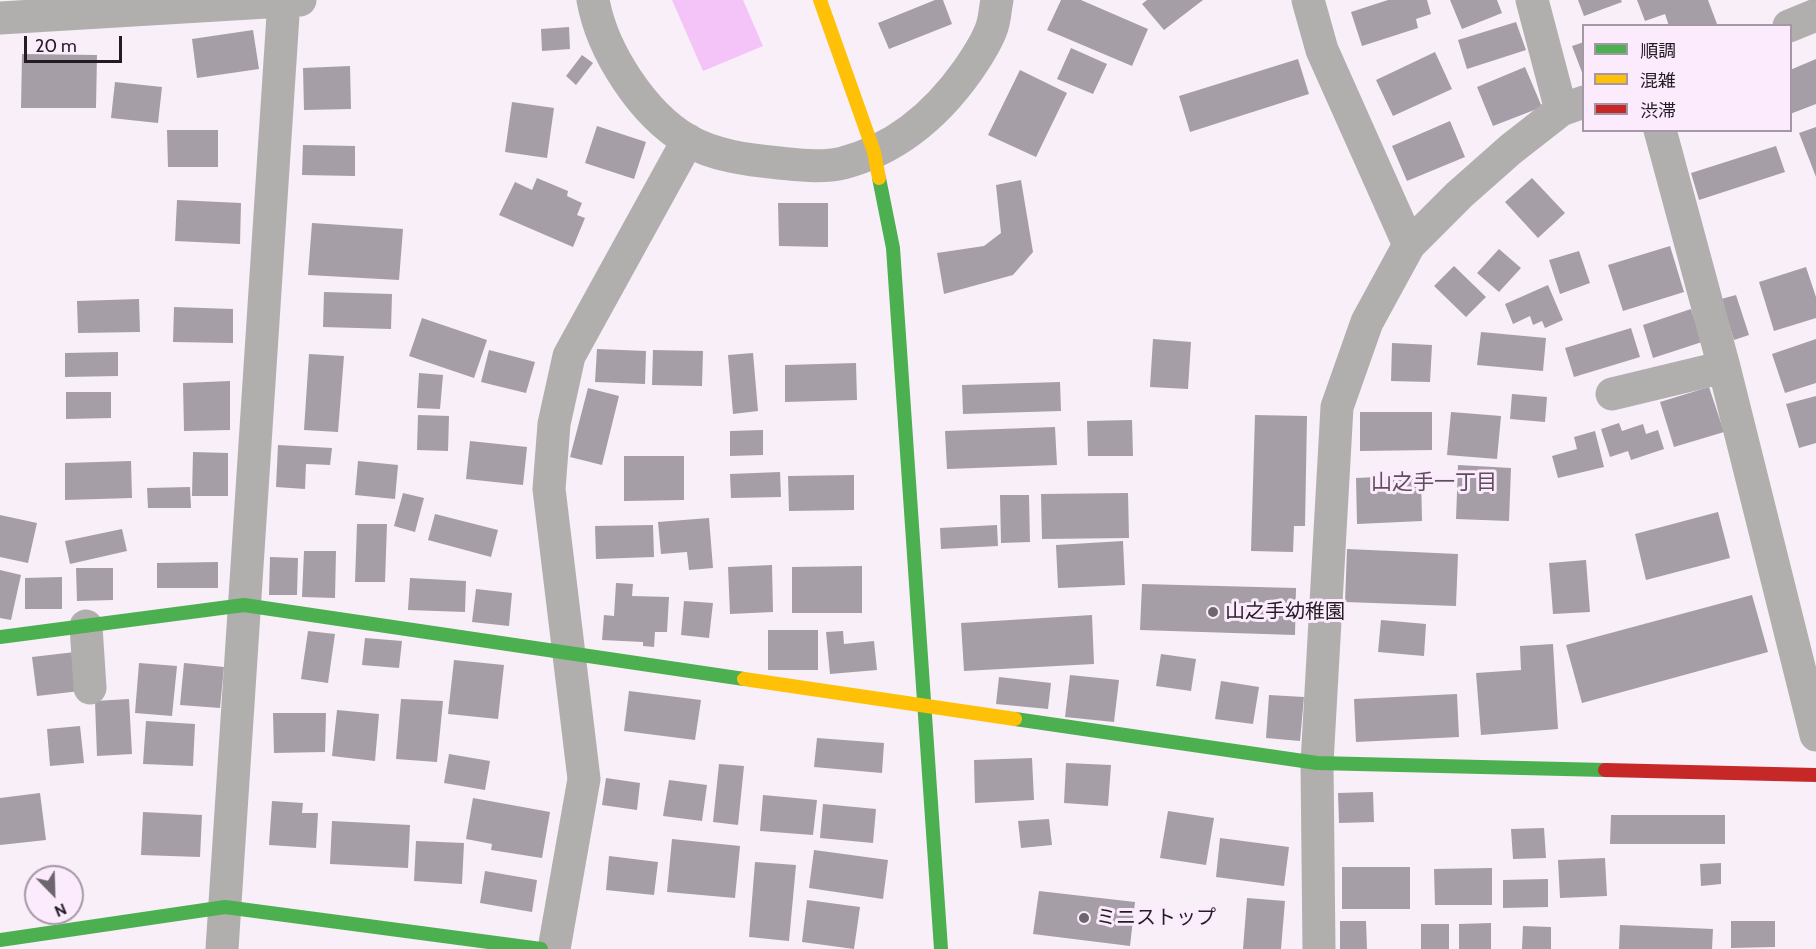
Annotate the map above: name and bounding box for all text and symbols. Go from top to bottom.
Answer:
scale bar [27,24,124,62]
legend [1582,24,1792,132]
text: 20 m [35,35,77,57]
text: 順調 [1640,40,1676,62]
text: 混雑 [1640,70,1676,92]
text: 渋滞 [1640,100,1676,122]
district label: 山之手一丁目 [1371,470,1497,496]
place label: 山之手幼稚園 [1225,600,1345,624]
marker: 山之手幼稚園 [1206,605,1220,619]
north arrow [24,865,84,925]
text: N [52,899,69,921]
place label: ミニストップ [1096,906,1216,930]
marker: ミニストップ [1077,911,1091,925]

